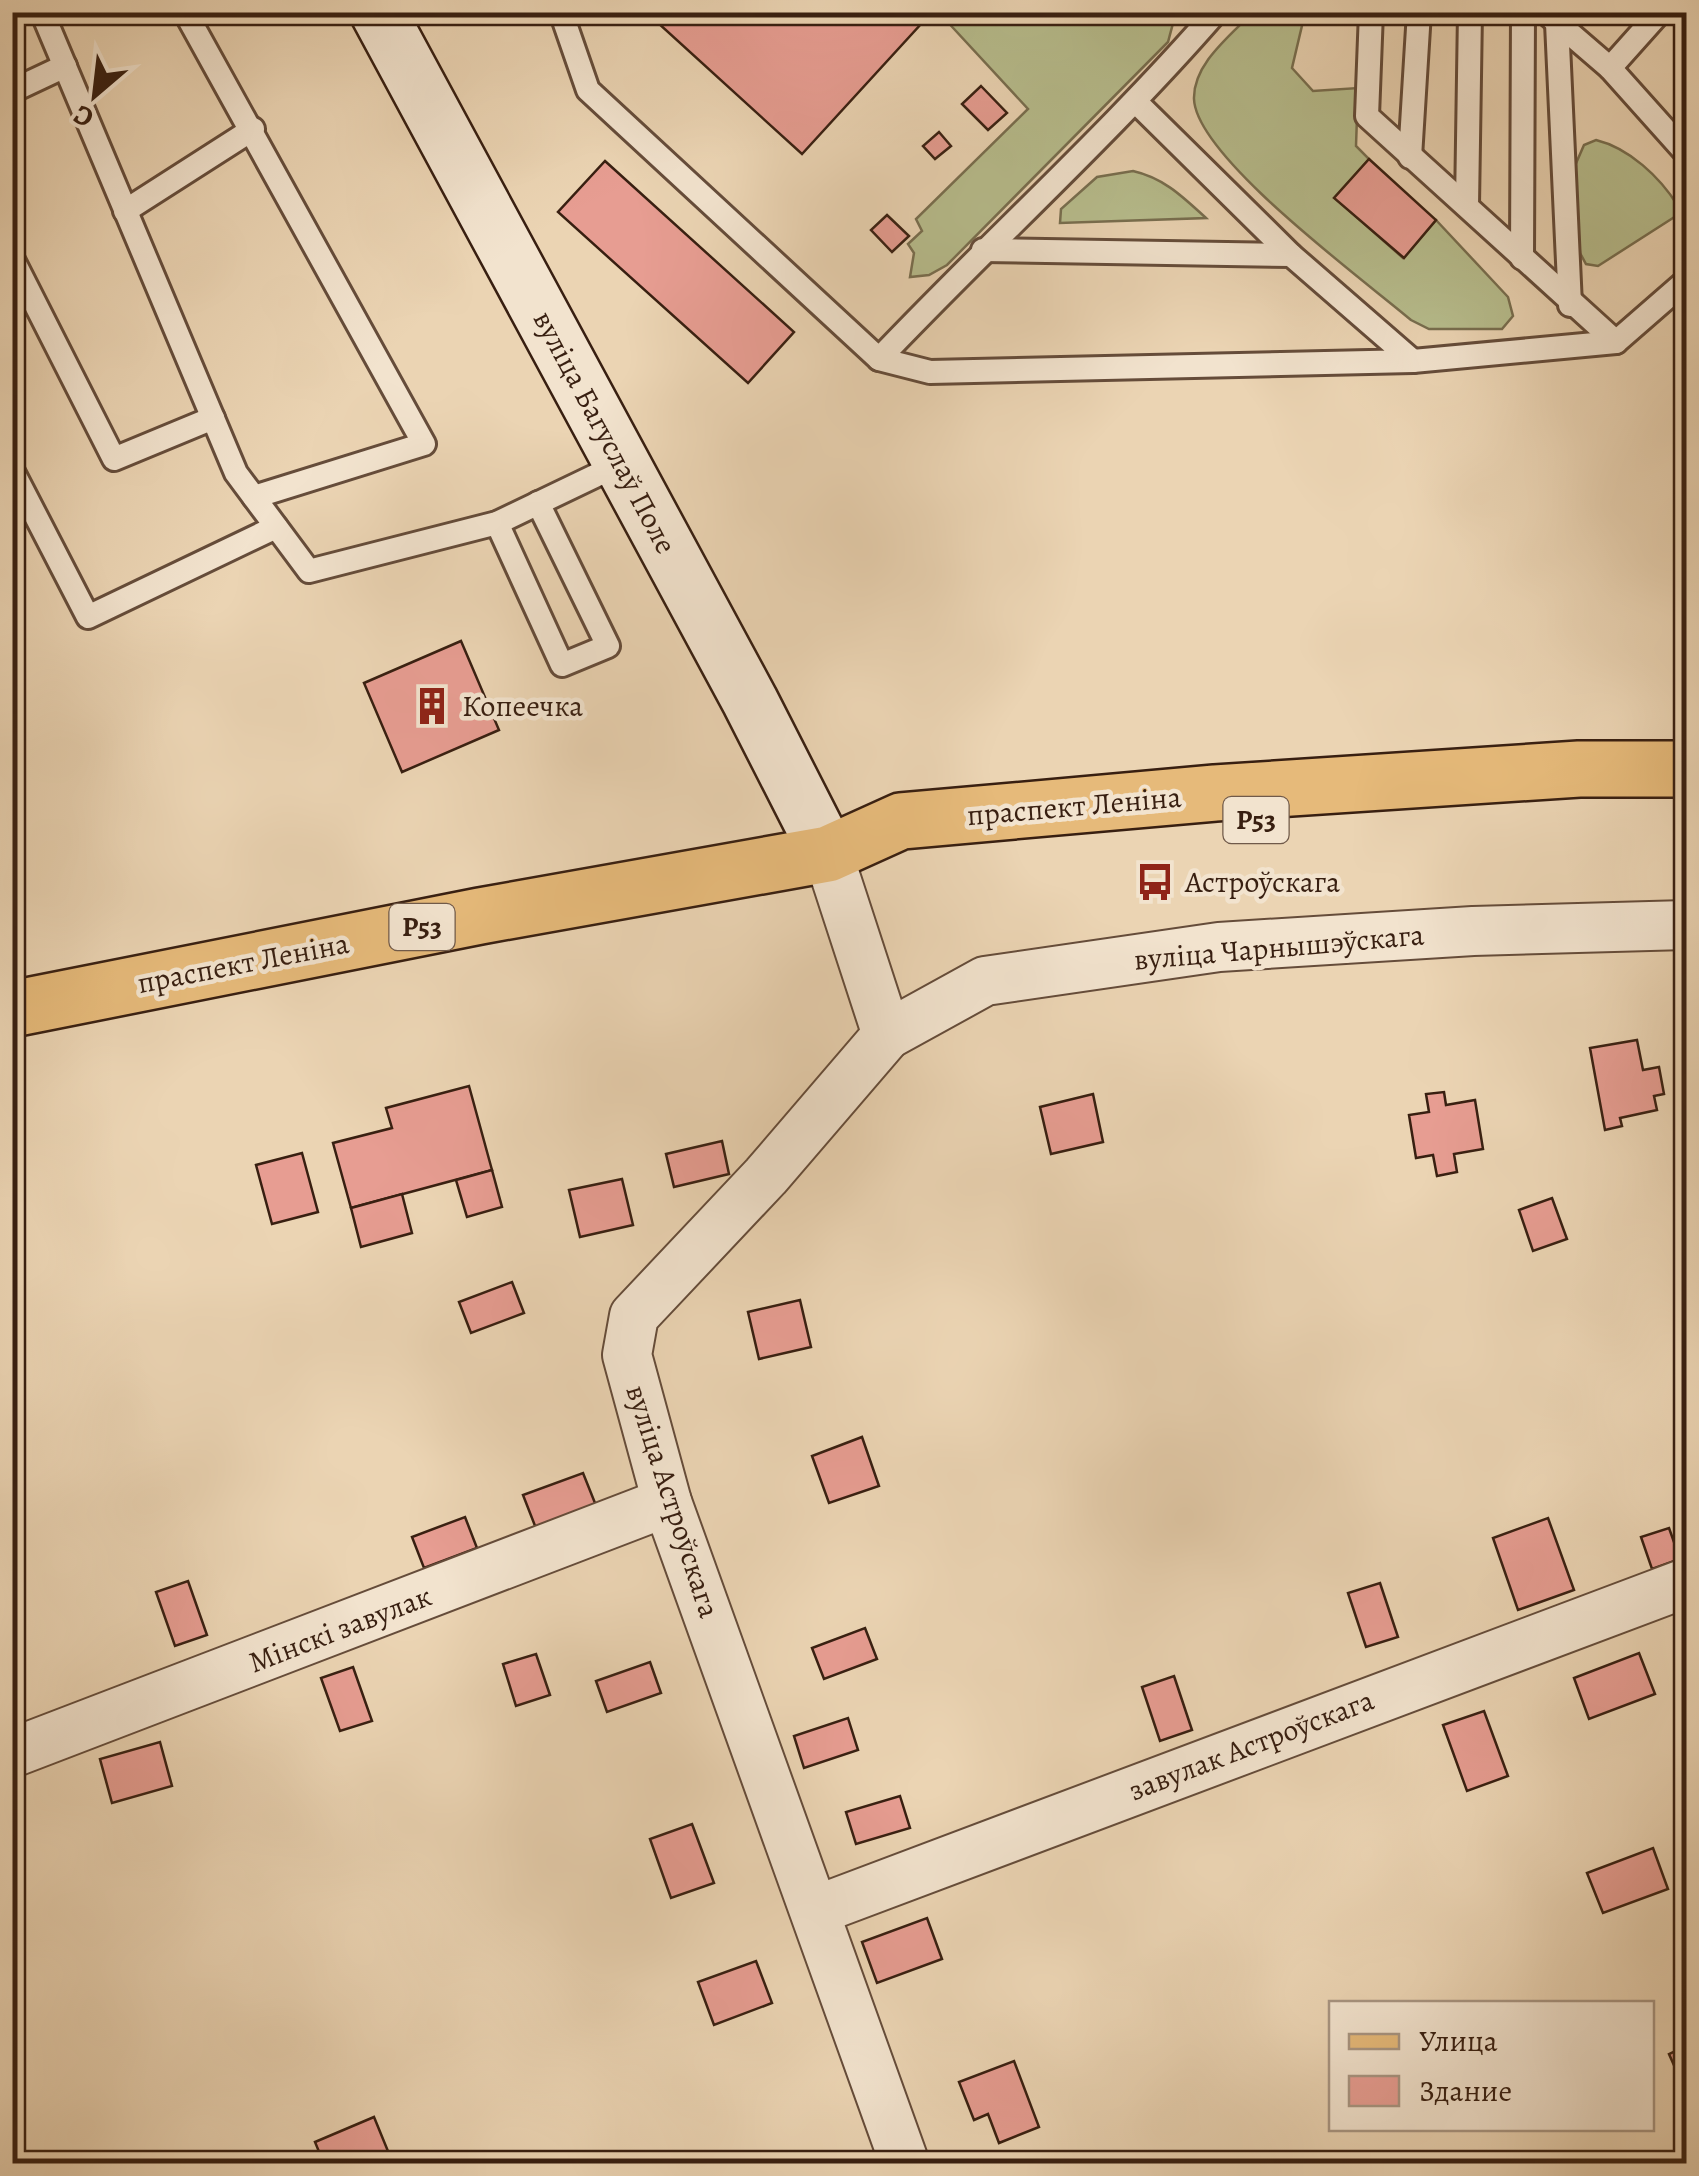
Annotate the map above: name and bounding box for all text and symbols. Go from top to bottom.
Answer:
north arrow [45,45,145,145]
text: С [67,95,100,137]
street label: вуліца Багуслаў Поле [524,303,686,561]
building icon: Копеечка [411,685,453,727]
place label: Копеечка [462,686,583,726]
street label: праспект Леніна [965,777,1183,835]
road number: Р53 [1224,797,1288,843]
bus stop icon: Астроўскага [1134,861,1176,903]
place label: Астроўскага [1184,862,1340,902]
road number: Р53 [390,904,454,950]
street label: вуліца Чарнышэўскага [1132,914,1426,980]
street label: праспект Леніна [134,923,353,1003]
street label: вуліца Астроўскага [616,1379,730,1623]
street label: Мінскі завулак [243,1576,437,1682]
street label: завулак Астроўскага [1123,1680,1380,1810]
legend [1329,2001,1654,2131]
text: Улица [1419,2021,1498,2061]
text: Здание [1419,2071,1512,2111]

